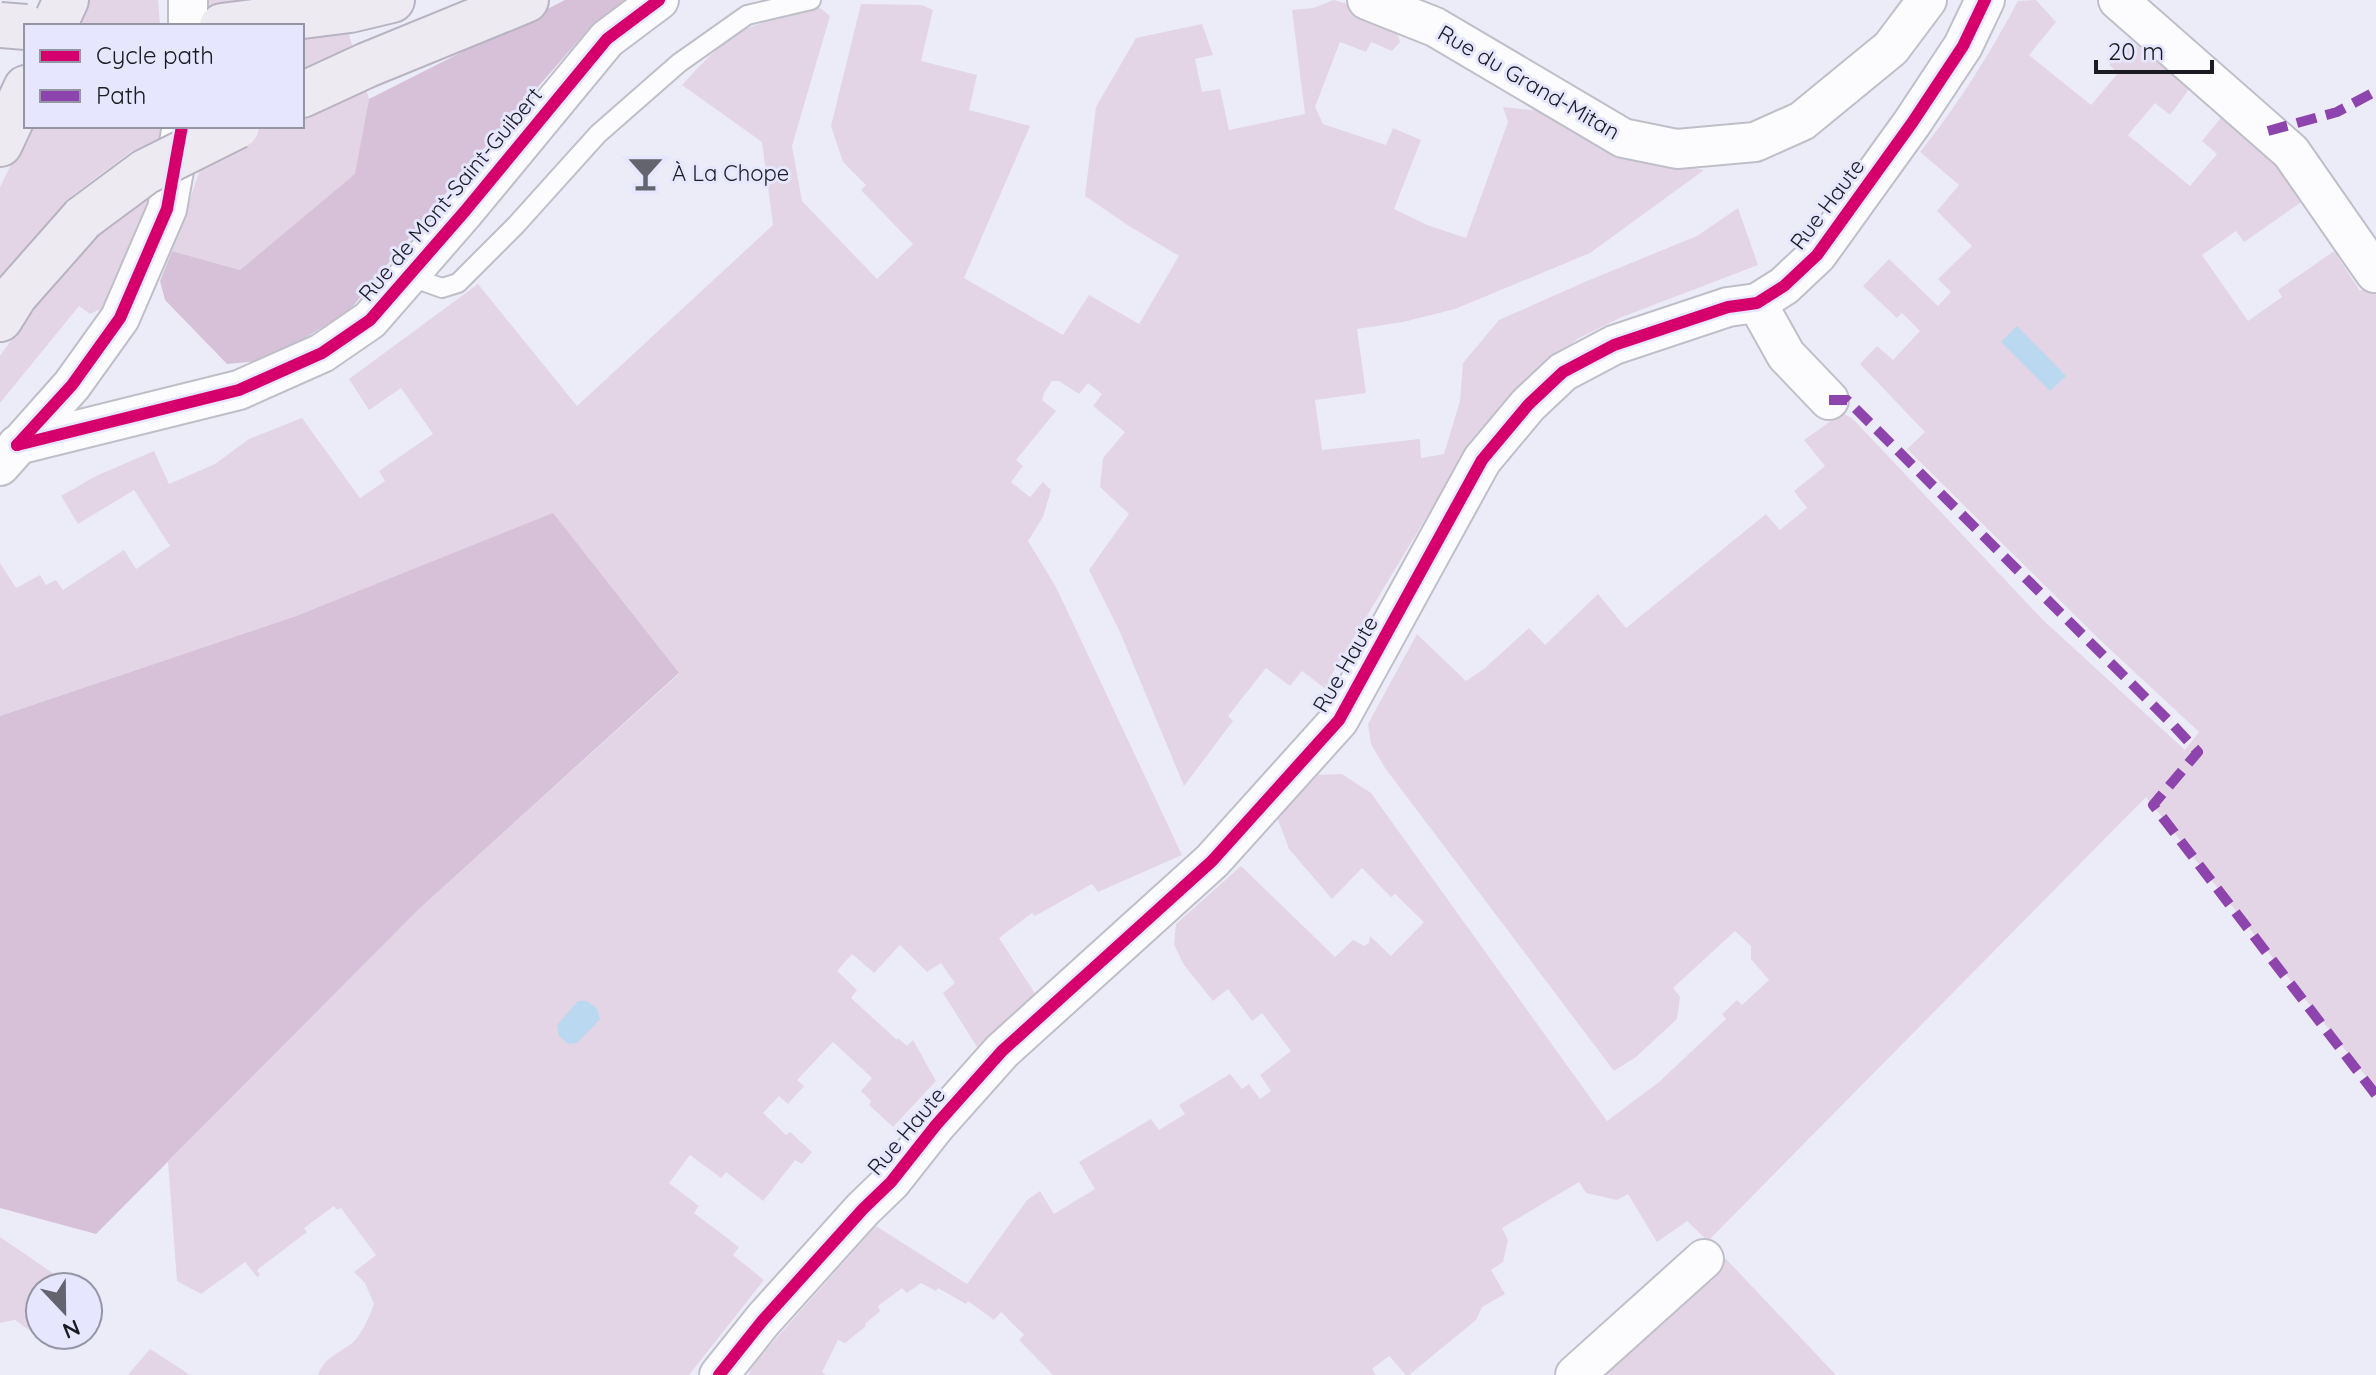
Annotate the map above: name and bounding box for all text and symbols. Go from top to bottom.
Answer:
street label: Rue du Grand-Mitan [1433,18,1625,146]
legend [24,24,304,128]
scale bar [2096,24,2212,74]
text: 20 m [2108,36,2164,66]
text: Cycle path [96,40,214,70]
text: Path [96,80,147,110]
street label: Rue de Mont-Saint-Guibert [352,81,548,307]
street label: Rue Haute [1784,153,1870,255]
bar icon: À La Chope [627,154,665,192]
place label: À La Chope [672,159,789,187]
street label: Rue Haute [1306,611,1384,717]
street label: Rue Haute [861,1081,951,1181]
north arrow [24,1271,104,1351]
text: N [59,1314,84,1346]

